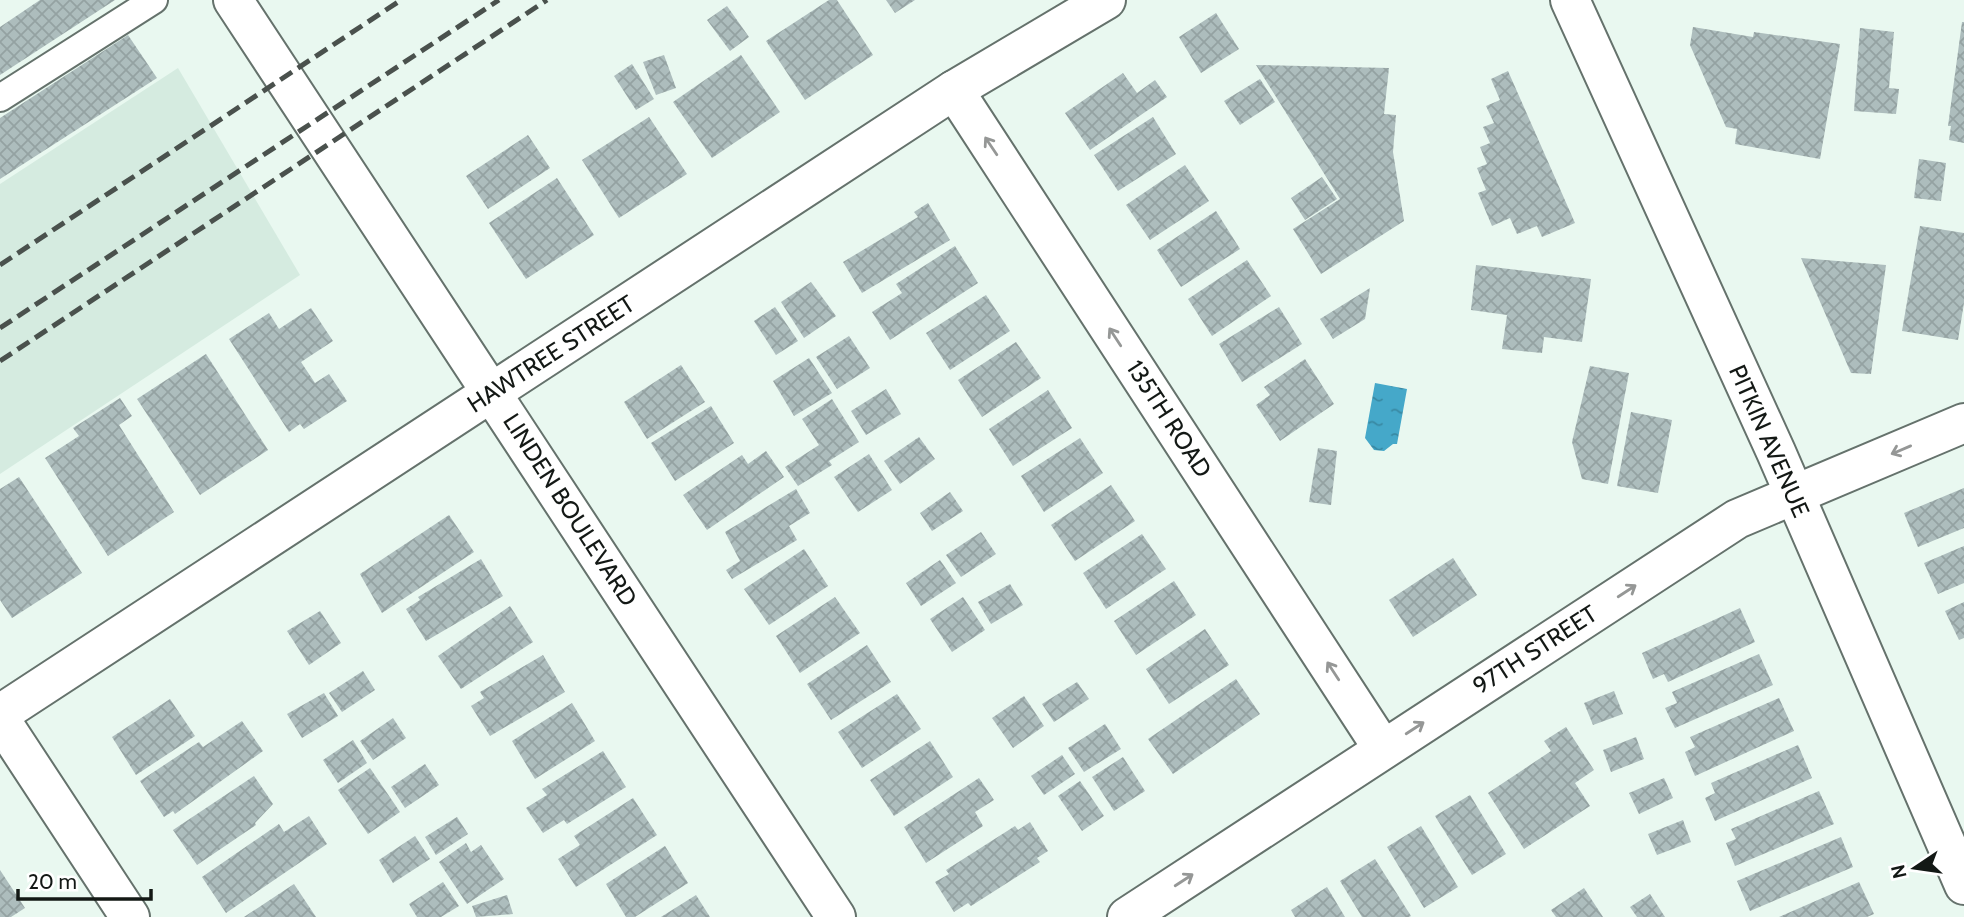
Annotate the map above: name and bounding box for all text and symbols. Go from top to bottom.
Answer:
one-way arrow [984,137,998,156]
street label: HAWTREE STREET [462,289,640,418]
one-way arrow [1108,327,1122,347]
street label: 135TH ROAD [1121,355,1218,483]
street label: PITKIN AVENUE [1723,360,1816,521]
street label: LINDEN BOULEVARD [497,408,644,611]
one-way arrow [1891,444,1913,457]
one-way arrow [1616,583,1636,597]
street label: 97TH STREET [1467,599,1602,700]
one-way arrow [1325,662,1340,681]
one-way arrow [1405,721,1425,735]
north arrow [1880,833,1950,903]
scale bar [18,858,150,902]
text: N [1886,863,1912,881]
text: 20 m [28,869,77,894]
one-way arrow [1174,872,1193,887]

